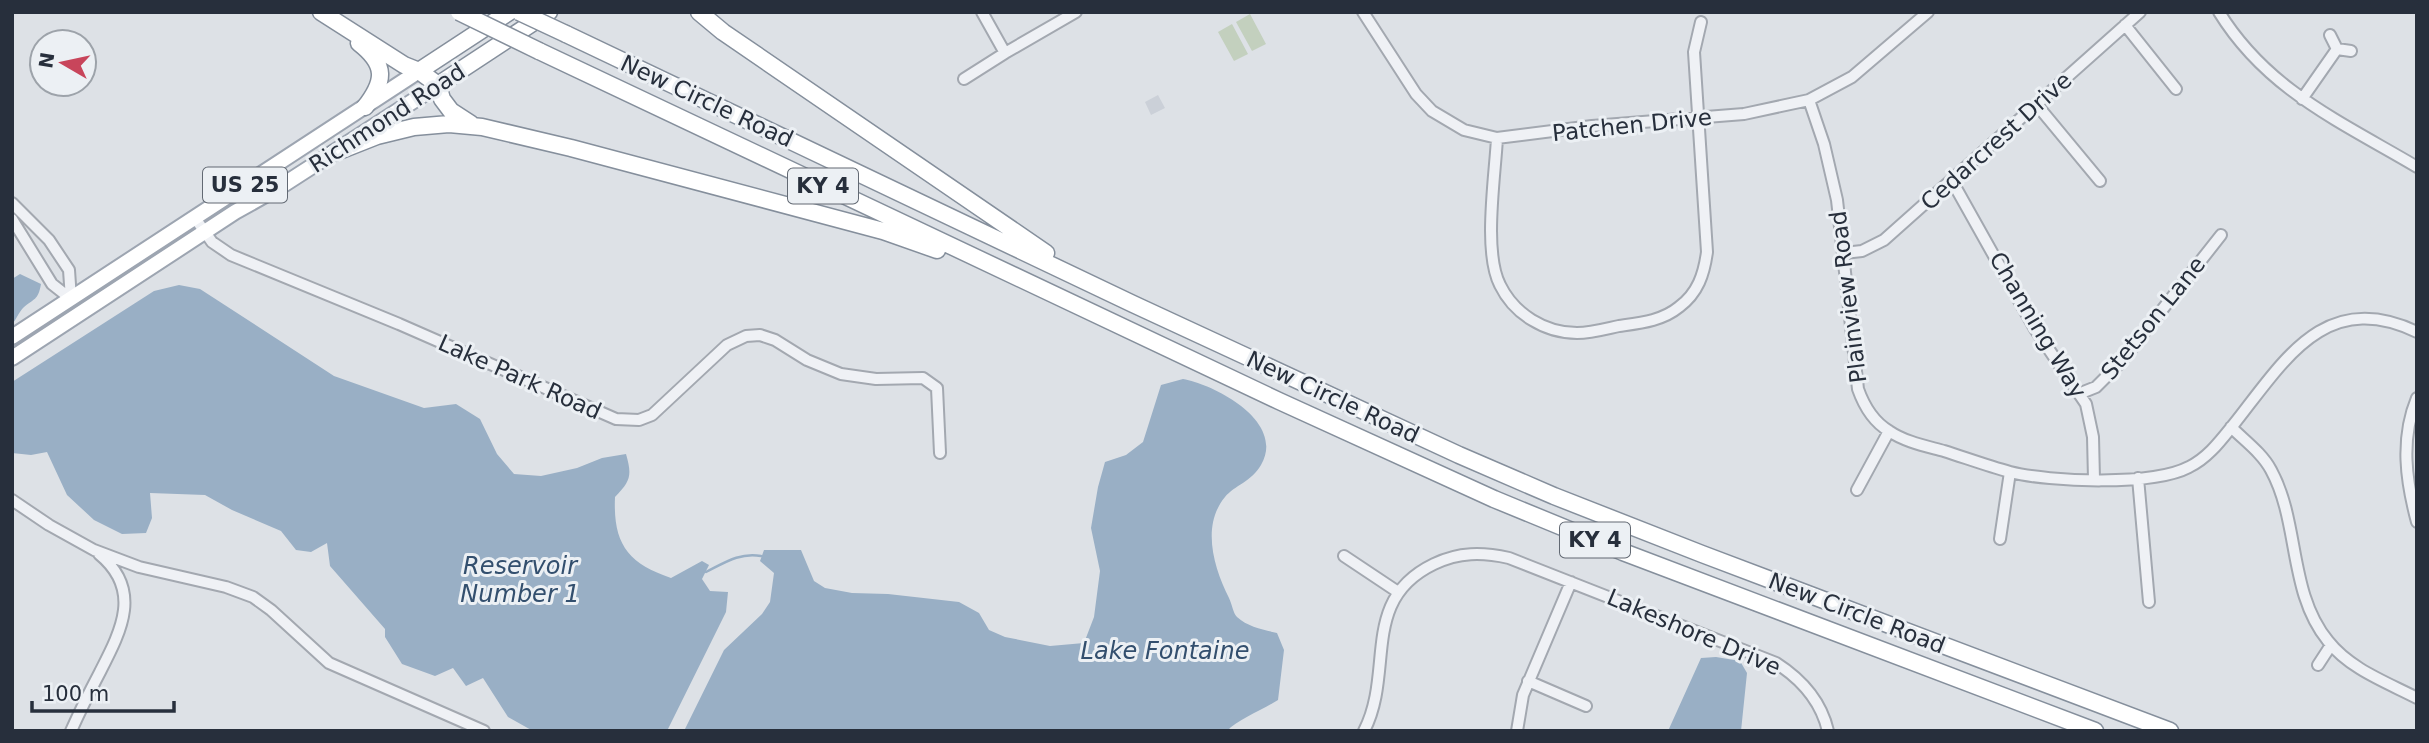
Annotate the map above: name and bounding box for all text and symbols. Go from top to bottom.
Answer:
north arrow [28,28,98,98]
street label: New Circle Road [617,50,797,152]
text: N [34,51,58,70]
street label: Richmond Road [304,58,470,178]
street label: Cedarcrest Drive [1916,67,2076,215]
street label: Patchen Drive [1551,104,1713,146]
road number: US 25 [203,168,287,202]
road number: KY 4 [788,168,858,204]
street label: Plainview Road [1825,209,1871,385]
street label: Channing Way [1984,247,2092,403]
street label: Stetson Lane [2096,251,2210,385]
street label: Lake Park Road [434,329,606,425]
street label: New Circle Road [1243,346,1423,448]
road number: KY 4 [1560,522,1630,558]
water label: Reservoir Number 1 [460,552,580,608]
street label: New Circle Road [1765,567,1949,659]
street label: Lakeshore Drive [1603,584,1785,680]
water label: Lake Fontaine [1081,637,1249,665]
scale bar [32,670,173,714]
text: 100 m [42,682,109,706]

